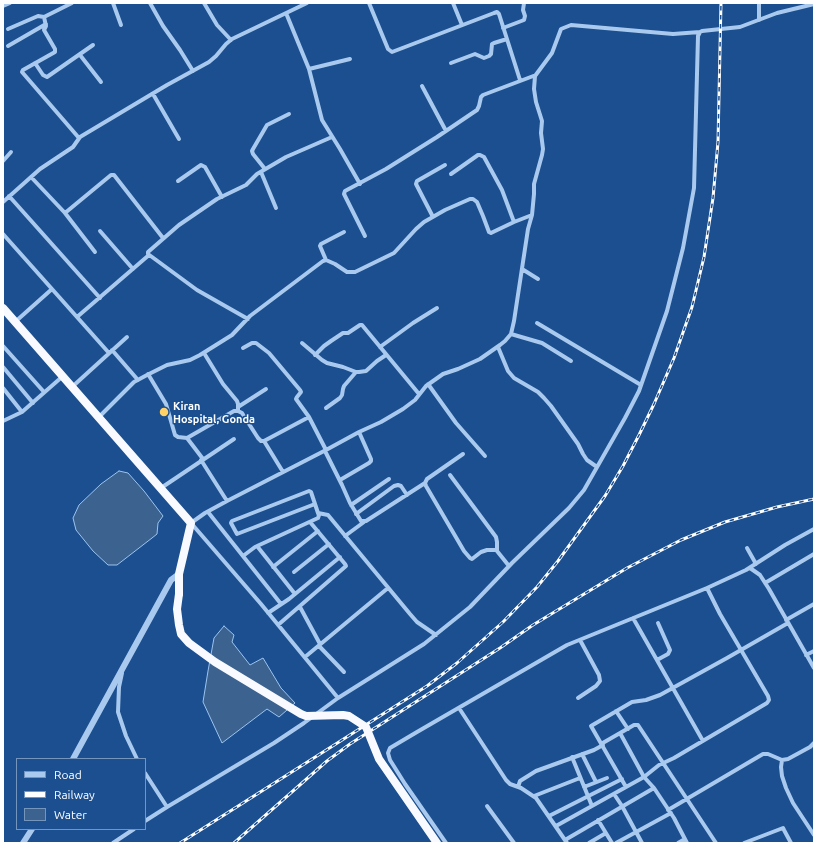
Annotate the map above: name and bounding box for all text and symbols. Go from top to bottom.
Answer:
place label: Kiran Hospital, Gonda [173,399,255,425]
marker: Kiran Hospital, Gonda [158,406,170,418]
legend [16,758,146,830]
text: Road [54,768,82,781]
text: Railway [54,788,95,801]
text: Water [54,808,87,821]

